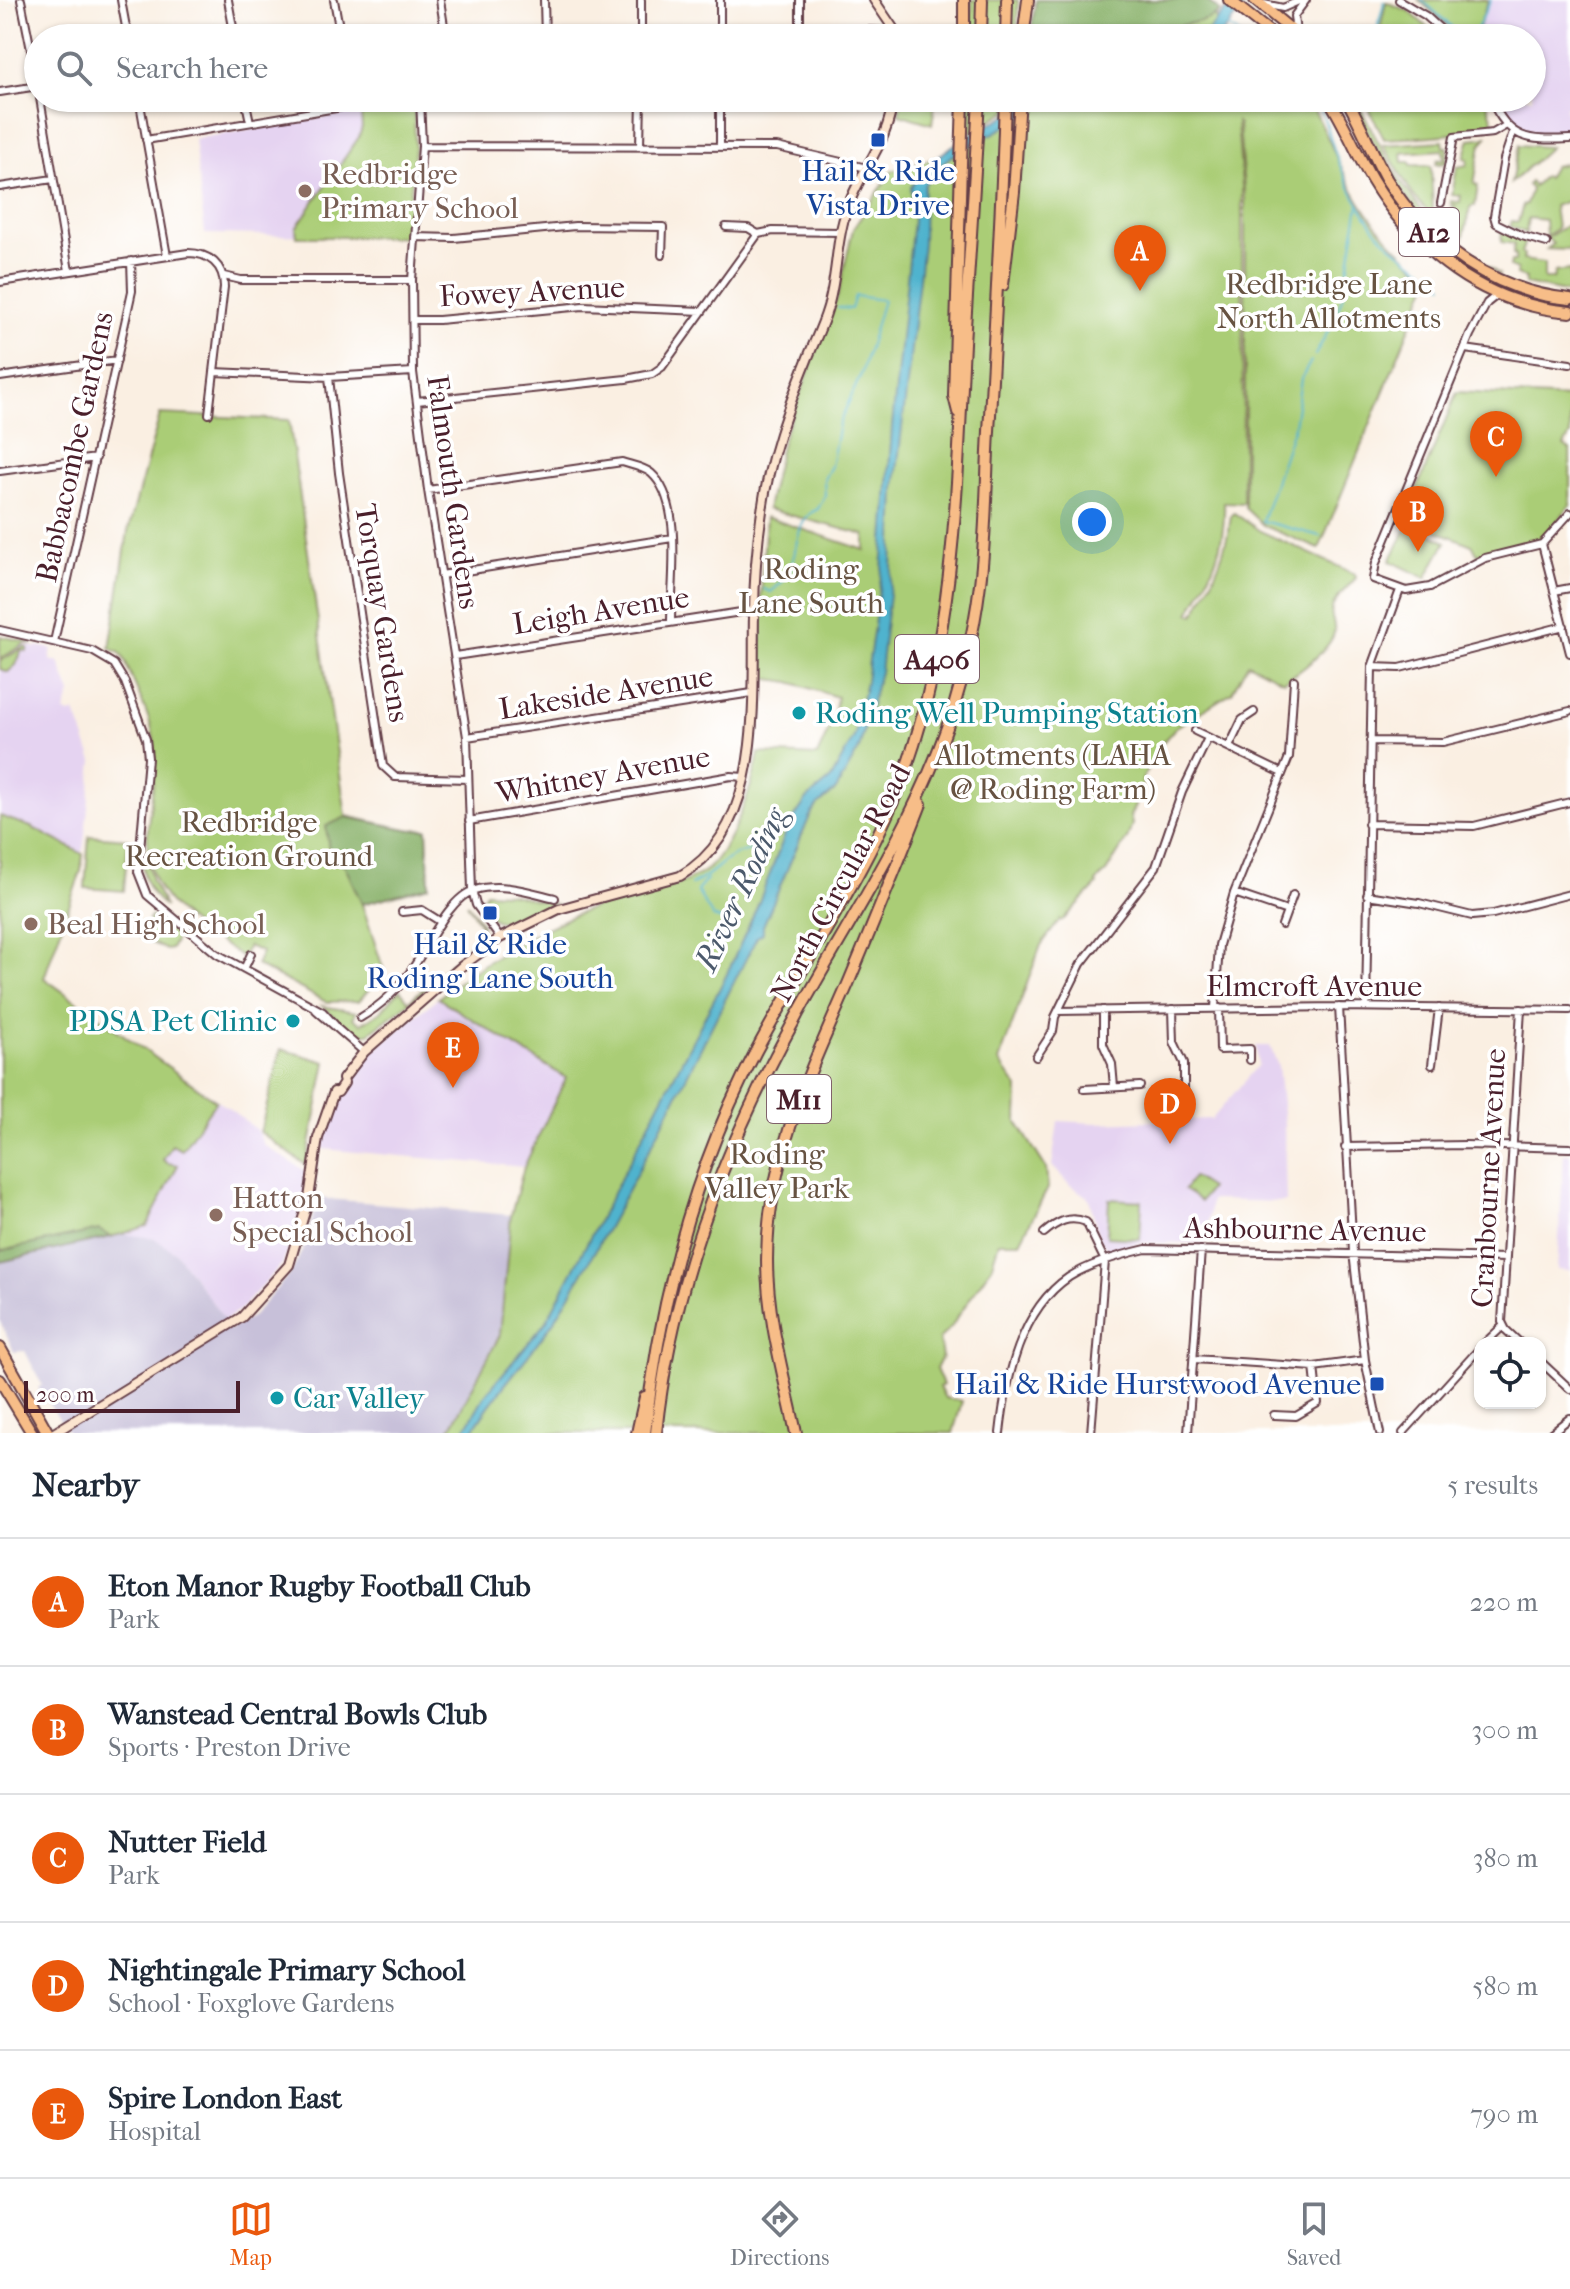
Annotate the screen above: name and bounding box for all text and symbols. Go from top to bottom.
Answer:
search box [24,24,1546,112]
icon: search [52,46,96,90]
text: Search here [116,51,268,86]
marker: Hail & Ride Vista Drive [869,131,887,149]
place label: Hail & Ride Vista Drive [801,154,955,223]
place label: Redbridge Primary School [321,157,519,226]
marker: Redbridge Primary School [296,182,314,200]
road number: A12 [1399,208,1459,256]
pin: A [1114,225,1166,291]
park label: Redbridge Lane North Allotments [1217,267,1441,336]
street label: Fowey Avenue [438,270,626,314]
street label: Babbacombe Gardens [29,308,121,586]
street label: Falmouth Gardens [419,373,487,611]
pin: C [1470,411,1522,477]
pin: B [1392,486,1444,552]
street label: Torquay Gardens [347,501,417,725]
your location [1072,502,1112,542]
park label: Roding Lane South [738,552,884,621]
street label: Leigh Avenue [510,580,692,642]
road number: A406 [895,635,979,683]
street label: Lakeside Avenue [497,659,716,727]
place label: Roding Well Pumping Station [815,696,1199,731]
marker: Roding Well Pumping Station [790,704,808,722]
park label: Allotments (LAHA @ Roding Farm) [934,738,1172,807]
street label: Whitney Avenue [492,739,713,811]
street label: North Circular Road [764,758,919,1008]
water label: River Roding [686,800,796,978]
park label: Redbridge Recreation Ground [125,805,374,874]
marker: Hail & Ride Roding Lane South [481,904,499,922]
place label: Beal High School [47,907,266,942]
marker: Beal High School [22,915,40,933]
place label: Hail & Ride Roding Lane South [366,927,614,996]
street label: Elmcroft Avenue [1206,969,1422,1004]
place label: PDSA Pet Clinic [69,1004,277,1039]
marker: PDSA Pet Clinic [284,1012,302,1030]
pin: E [427,1022,479,1088]
street label: Cranbourne Avenue [1465,1047,1513,1309]
road number: M11 [767,1075,831,1123]
pin: D [1144,1078,1196,1144]
park label: Roding Valley Park [704,1137,850,1206]
place label: Hatton Special School [232,1181,413,1250]
marker: Hatton Special School [207,1206,225,1224]
street label: Ashbourne Avenue [1182,1210,1427,1250]
map controls [1474,1337,1546,1409]
button: locate [1474,1337,1546,1409]
place label: Hail & Ride Hurstwood Avenue [954,1367,1361,1402]
marker: Hail & Ride Hurstwood Avenue [1368,1375,1386,1393]
scale bar [24,1377,240,1413]
place label: Car Valley [293,1381,426,1416]
text: 200 m [36,1382,95,1408]
marker: Car Valley [268,1389,286,1407]
text: Nearby [32,1465,139,1505]
text: 5 results [1447,1470,1538,1501]
text: Eton Manor Rugby Football Club [108,1569,531,1604]
text: A [50,1587,66,1618]
text: 220 m [1470,1587,1538,1618]
text: Park [108,1604,160,1635]
text: Wanstead Central Bowls Club [108,1697,487,1732]
text: B [50,1715,66,1746]
text: 300 m [1471,1715,1538,1746]
text: Sports · Preston Drive [108,1732,351,1763]
text: Nutter Field [108,1825,266,1860]
text: C [49,1843,67,1874]
text: 380 m [1473,1843,1538,1874]
text: Park [108,1860,160,1891]
text: Nightingale Primary School [108,1953,466,1988]
text: D [48,1971,68,2002]
text: 580 m [1472,1971,1538,2002]
text: School · Foxglove Gardens [108,1988,394,2019]
text: Spire London East [108,2081,342,2116]
text: E [50,2099,66,2130]
text: 790 m [1470,2099,1538,2130]
text: Hospital [108,2116,201,2147]
tab: Map [229,2197,273,2271]
tab: Directions [730,2197,829,2271]
tab: Saved [1287,2197,1341,2271]

